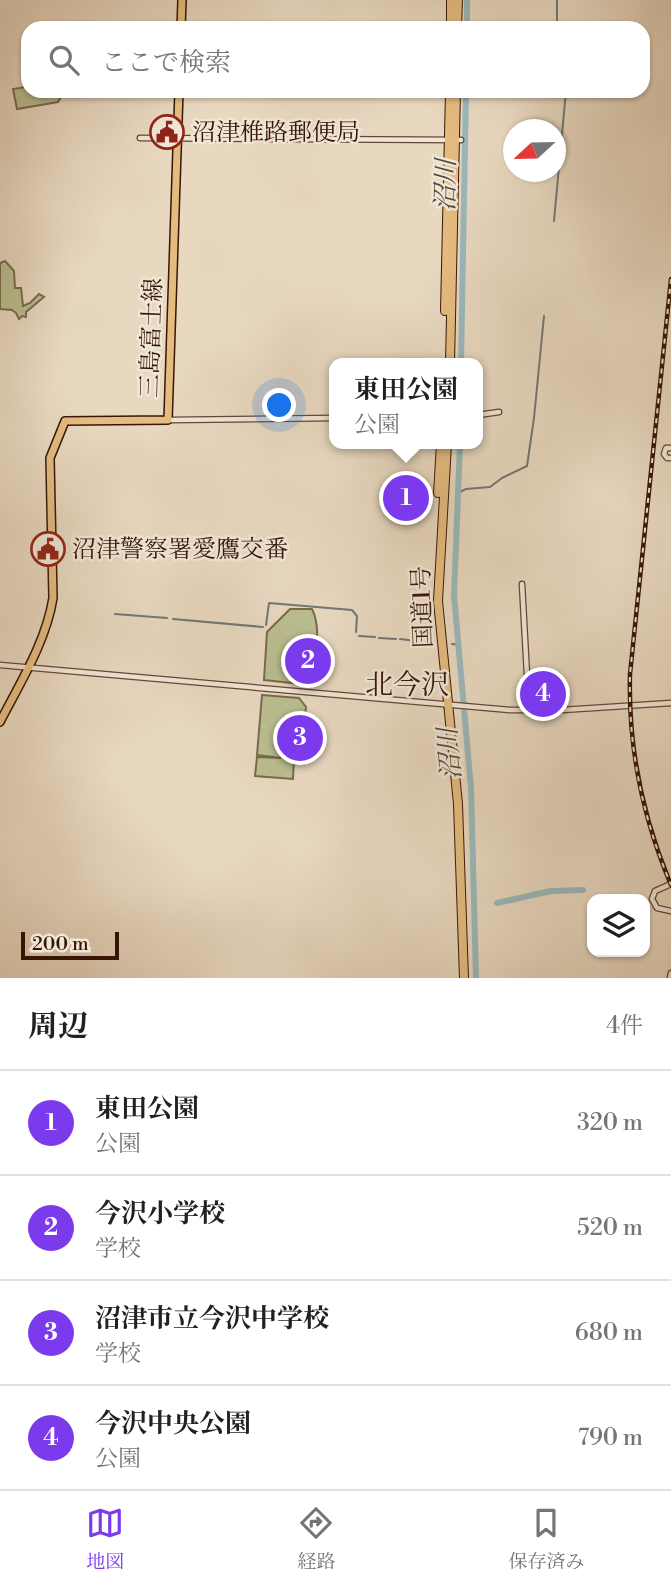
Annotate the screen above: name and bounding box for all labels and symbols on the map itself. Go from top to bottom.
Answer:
public building icon: 沼津椎路郵便局 [148,113,186,151]
place label: 沼津椎路郵便局 [192,118,360,148]
north arrow [503,119,566,182]
water label: 沼川 [430,156,463,211]
street label: 三島富士線 [135,278,169,399]
your location [262,388,296,422]
pin: 1 [383,472,429,524]
public building icon: 沼津警察署愛鷹交番 [29,530,67,568]
place label: 沼津警察署愛鷹交番 [72,535,288,565]
street label: 国道1号 [407,565,439,649]
pin: 2 [285,635,331,687]
district label: 北今沢 [365,668,449,703]
pin: 4 [520,668,566,720]
pin: 3 [277,712,323,764]
water label: 沼川 [432,724,468,781]
scale bar [21,929,119,961]

